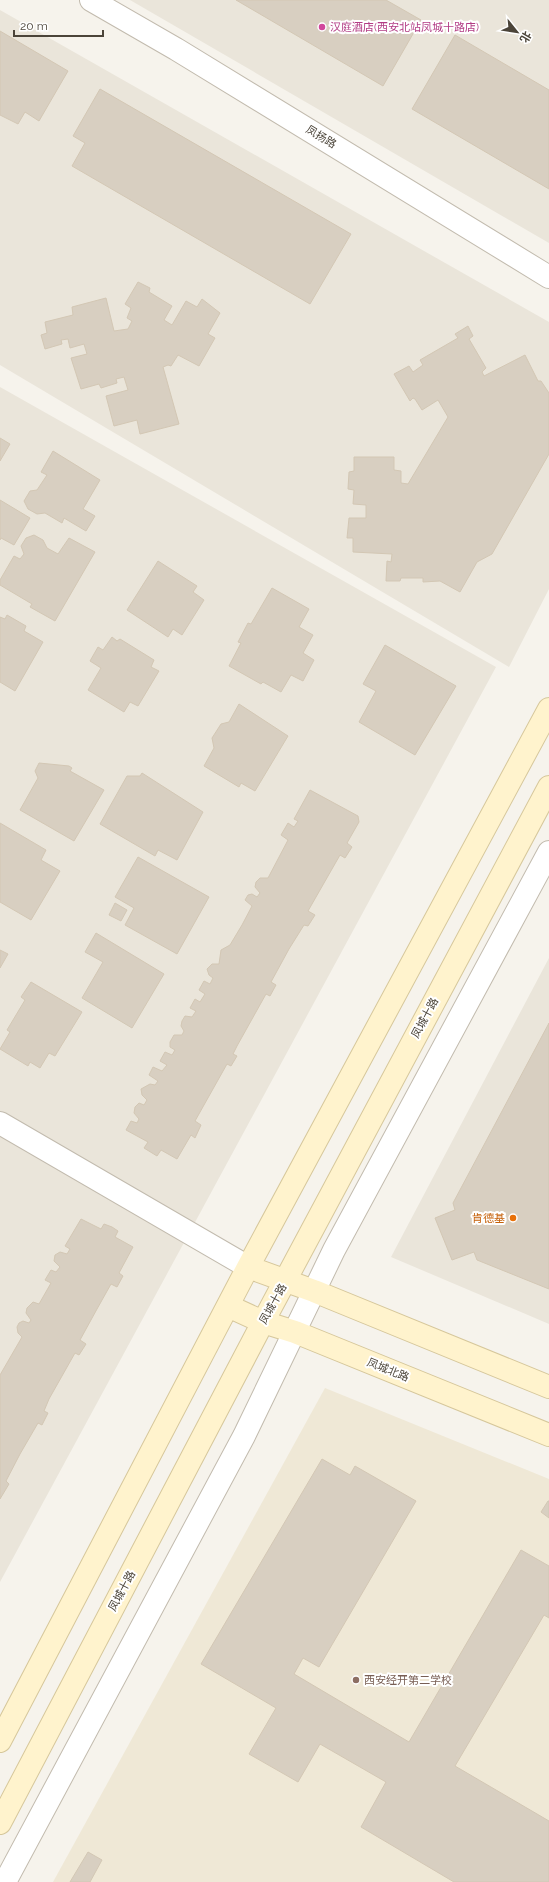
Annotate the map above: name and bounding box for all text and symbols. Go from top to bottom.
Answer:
scale bar [14,12,103,38]
north arrow [497,12,537,52]
text: 20 m [20,19,48,33]
place label: 汉庭酒店(西安北站凤城十路店) [330,21,479,34]
marker: 汉庭酒店(西安北站凤城十路店) [317,22,327,32]
text: 北 [517,29,534,45]
street label: 凤扬路 [304,123,338,151]
street label: 凤城十路 [409,996,441,1040]
place label: 肯德基 [472,1212,505,1225]
marker: 肯德基 [508,1213,518,1223]
street label: 凤城十路 [257,1282,289,1326]
street label: 凤城北路 [365,1356,411,1384]
street label: 凤城十路 [106,1569,138,1613]
place label: 西安经开第二学校 [364,1674,452,1687]
marker: 西安经开第二学校 [351,1675,361,1685]

